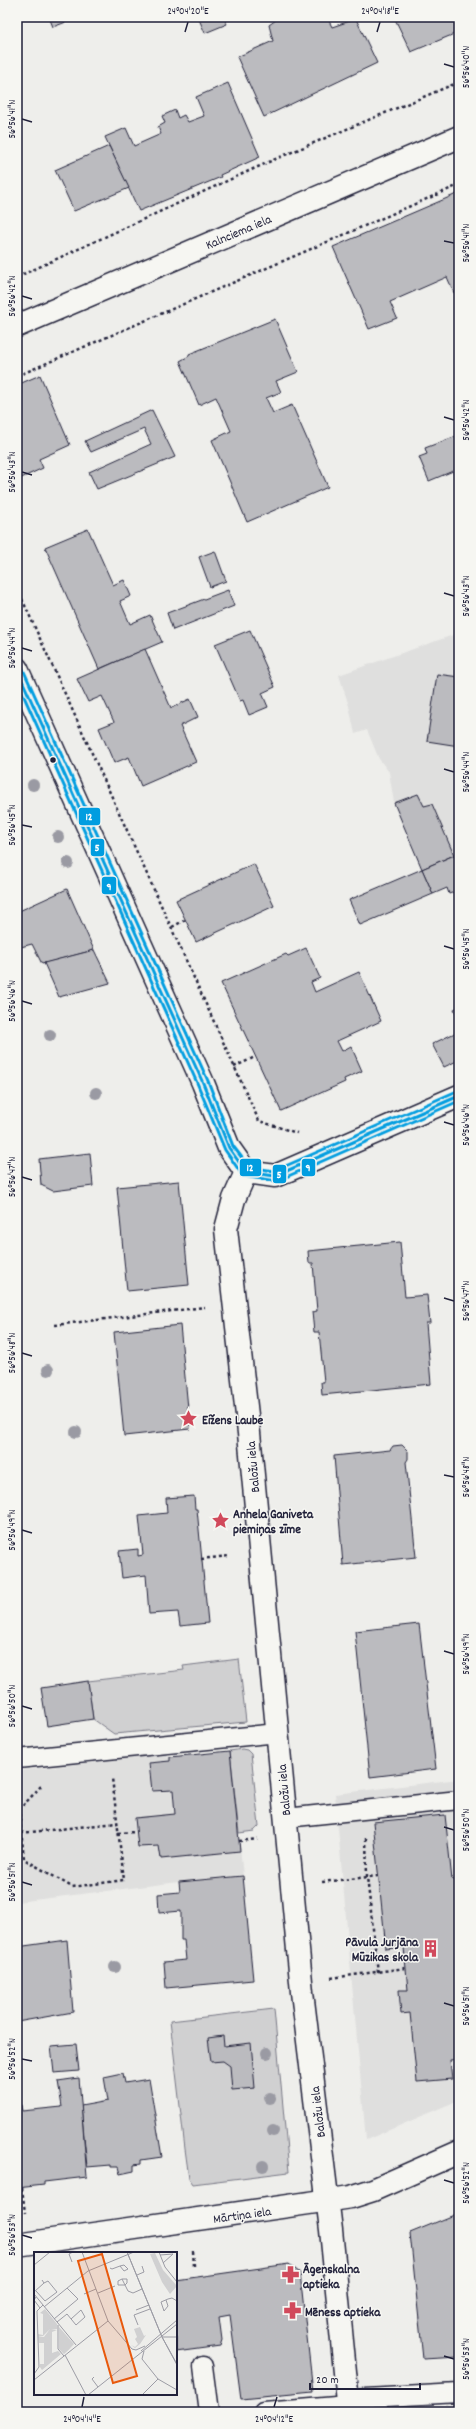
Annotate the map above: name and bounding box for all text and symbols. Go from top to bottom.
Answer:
text: 24°04'20"E [167,5,209,19]
text: 24°04'18"E [361,5,399,19]
text: 56°56'40"N [460,46,474,88]
text: 56°56'41"N [6,99,20,139]
street label: Kalnciema iela [203,211,276,256]
text: 56°56'41"N [460,223,474,263]
text: 56°56'42"N [6,275,20,317]
text: 56°56'42"N [460,399,474,441]
text: 56°56'43"N [6,451,20,493]
text: 56°56'43"N [460,575,474,617]
text: 56°56'44"N [6,627,20,669]
text: 56°56'44"N [460,751,474,793]
unlabelled marker [48,755,58,765]
text: 56°56'45"N [6,804,20,846]
line badge: 12 [78,807,101,826]
text: 12 [85,810,93,826]
line badge: 5 [90,838,105,857]
text: 5 [94,841,100,857]
line badge: 9 [101,876,117,895]
text: 9 [106,880,112,896]
text: 56°56'45"N [460,928,474,970]
text: 56°56'46"N [6,980,20,1022]
text: 56°56'46"N [460,1104,474,1146]
text: 56°56'47"N [6,1157,20,1197]
line badge: 12 [239,1158,262,1177]
line badge: 9 [301,1158,316,1177]
text: 12 [246,1161,254,1177]
text: 9 [305,1161,311,1177]
line badge: 5 [272,1164,287,1184]
text: 5 [276,1168,282,1184]
text: 56°56'47"N [460,1281,474,1321]
text: 56°56'48"N [6,1332,20,1373]
place icon: Eižens Laube [179,1409,199,1429]
place label: Eižens Laube [202,1412,264,1431]
street label: Baložu iela [243,1439,266,1493]
text: 56°56'48"N [460,1456,474,1497]
place label: Anhela Ganiveta piemiņas zīme [233,1506,314,1540]
text: 56°56'49"N [6,1509,20,1551]
place icon: Anhela Ganiveta piemiņas zīme [210,1510,230,1530]
text: 56°56'49"N [460,1633,474,1675]
text: 56°56'50"N [6,1685,20,1727]
street label: Baložu iela [274,1762,297,1816]
text: 56°56'50"N [460,1809,474,1851]
text: 56°56'51"N [6,1862,20,1902]
place label: Pāvula Jurjāna Mūzikas skola [345,1934,419,1968]
building icon: Pāvula Jurjāna Mūzikas skola [421,1938,441,1958]
text: 56°56'51"N [460,1986,474,2026]
text: 56°56'52"N [6,2038,20,2080]
street label: Baložu iela [307,2084,332,2138]
text: 56°56'52"N [460,2162,474,2204]
street label: Mārtiņa iela [212,2203,274,2230]
text: 56°56'53"N [6,2214,20,2256]
inset map [34,2252,177,2395]
place label: Āgenskalna aptieka [303,2261,360,2295]
pharmacy icon: Āgenskalna aptieka [280,2265,300,2285]
pharmacy icon: Mēness aptieka [282,2301,302,2321]
place label: Mēness aptieka [305,2304,381,2323]
text: 56°56'53"N [460,2338,474,2380]
scale bar [310,2365,420,2391]
text: 20 m [316,2372,339,2389]
text: 24°04'14"E [63,2413,101,2427]
text: 24°04'12"E [255,2413,293,2427]

